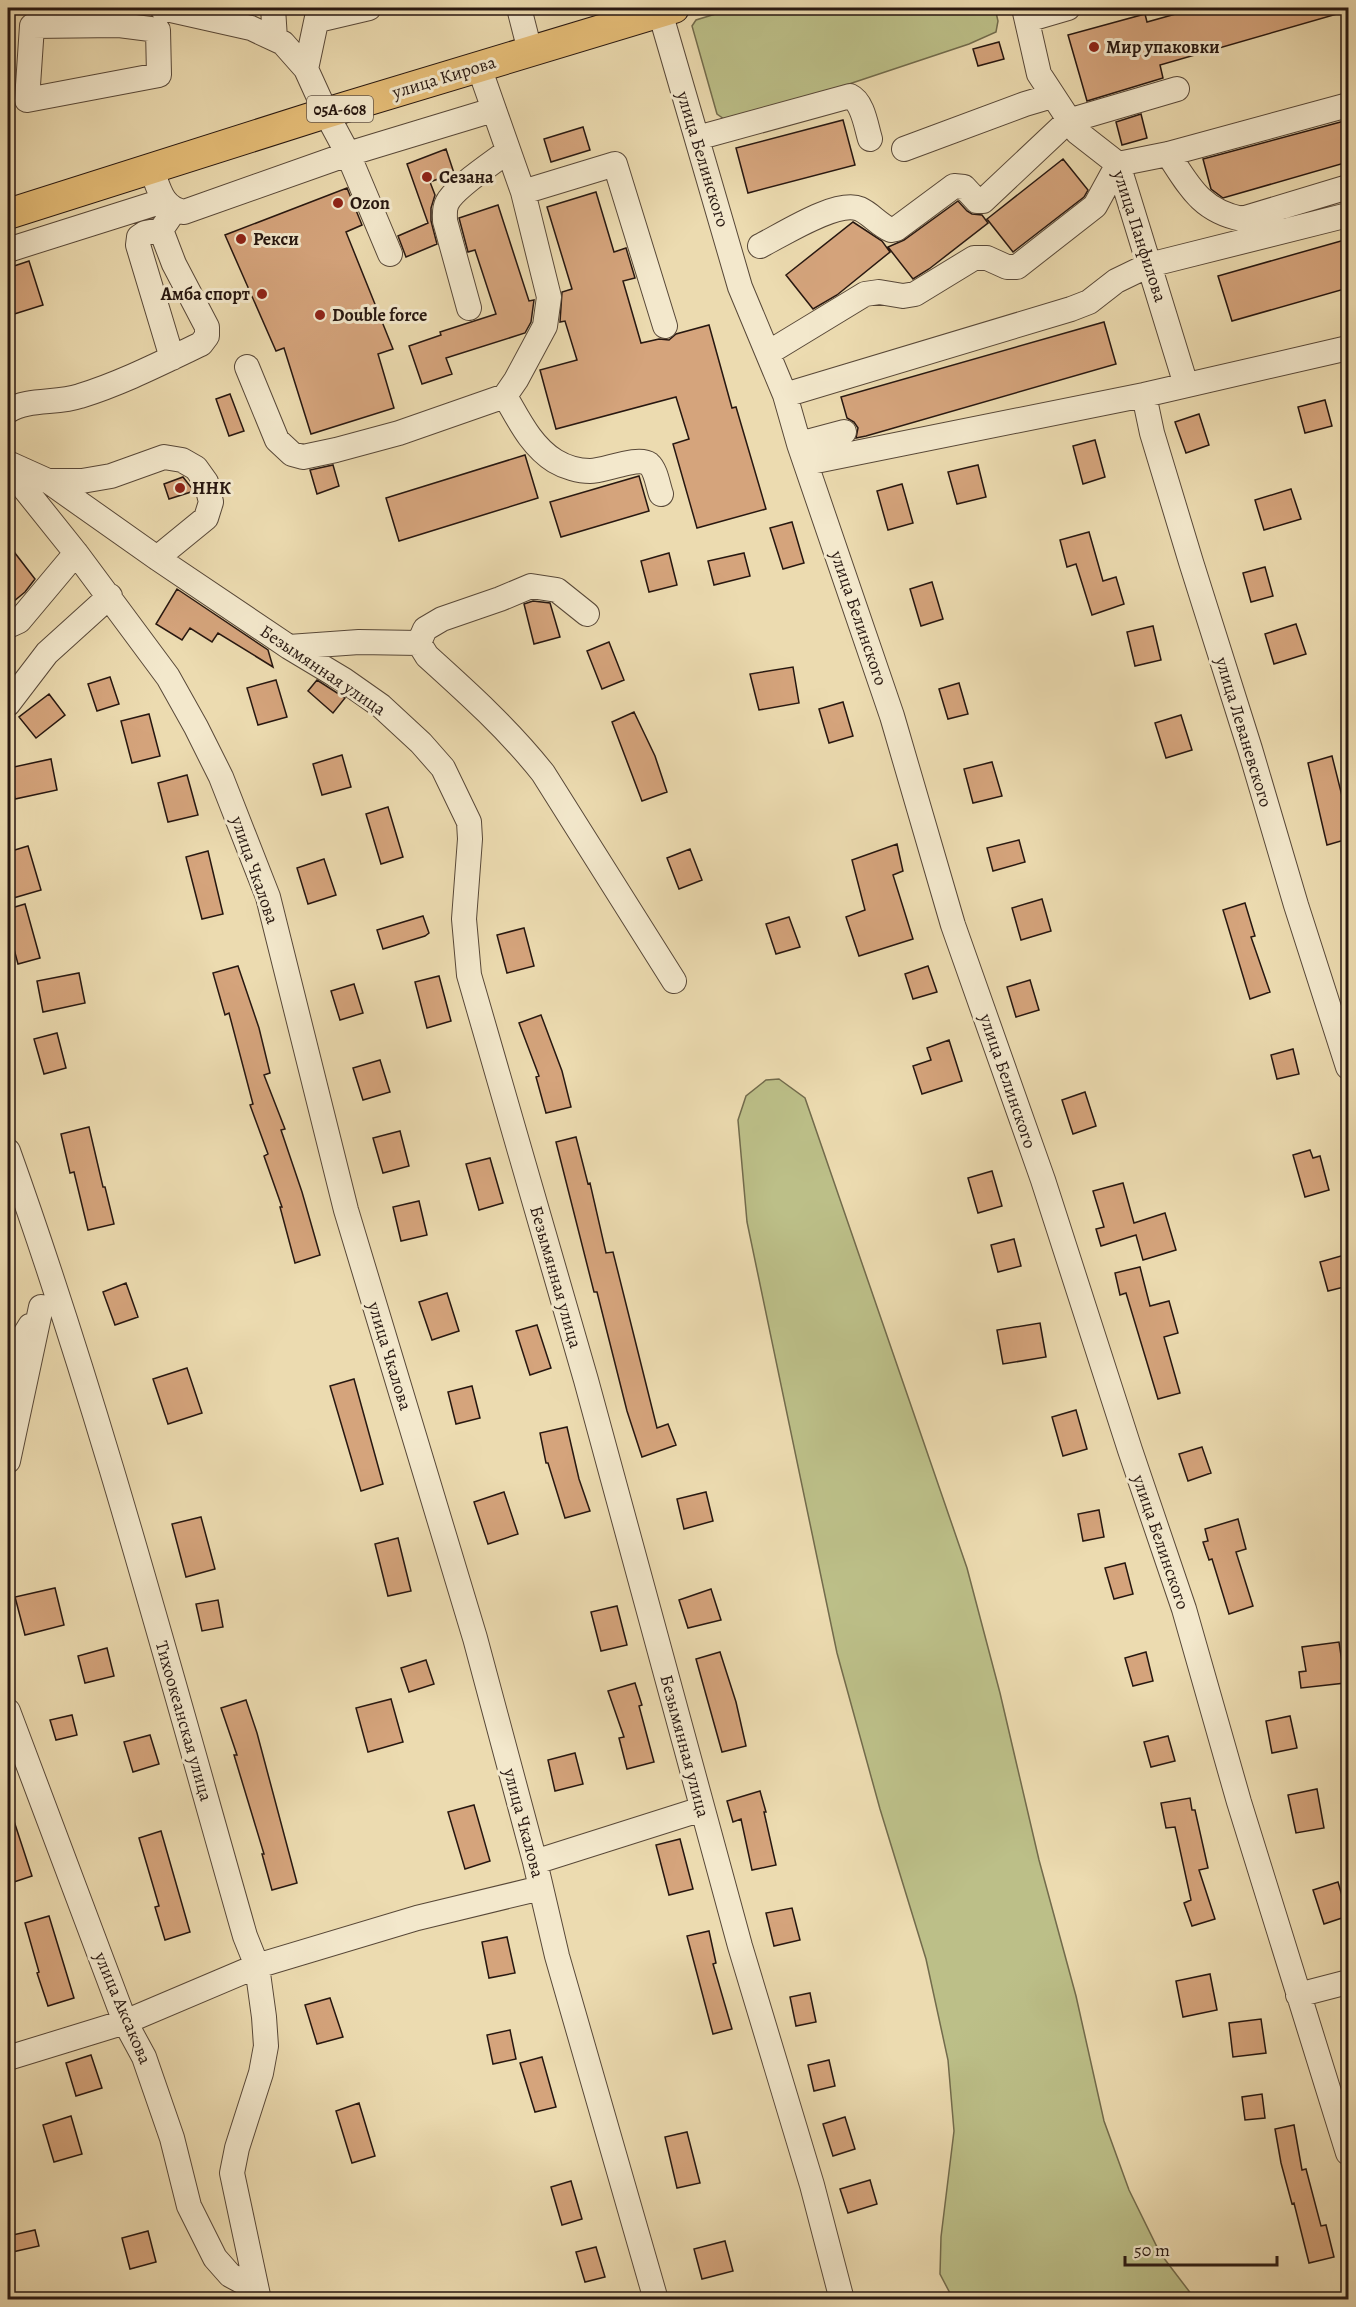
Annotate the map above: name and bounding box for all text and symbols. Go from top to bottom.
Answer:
place label: Мир упаковки [1106,35,1220,59]
marker: Мир упаковки [1087,40,1101,54]
street label: улица Кирова [388,50,499,104]
street label: улица Белинского [671,87,735,230]
road number: 05А-608 [307,96,373,122]
place label: Сезана [439,165,494,189]
street label: улица Панфилова [1107,166,1173,306]
marker: Сезана [420,170,434,184]
place label: Ozon [350,191,390,215]
marker: Ozon [331,196,345,210]
place label: Рекси [253,227,299,251]
marker: Рекси [234,232,248,246]
place label: Амба спорт [160,282,250,306]
marker: Амба спорт [255,287,269,301]
place label: Double force [332,303,427,327]
marker: Double force [313,308,327,322]
place label: ННК [192,476,231,500]
marker: ННК [173,481,187,495]
street label: улица Белинского [824,547,893,689]
street label: Безымянная улица [255,619,391,721]
street label: улица Леваневского [1209,653,1278,810]
street label: улица Чкалова [225,812,285,928]
street label: улица Белинского [973,1010,1042,1152]
street label: Безымянная улица [524,1203,588,1352]
street label: улица Чкалова [362,1298,418,1414]
street label: улица Белинского [1126,1471,1195,1613]
street label: Тихоокеанская улица [150,1638,219,1805]
street label: Безымянная улица [654,1672,716,1821]
street label: улица Чкалова [498,1765,550,1881]
street label: улица Аксакова [88,1947,158,2068]
scale bar [1125,2229,1276,2267]
text: 50 m [1134,2238,1170,2262]

